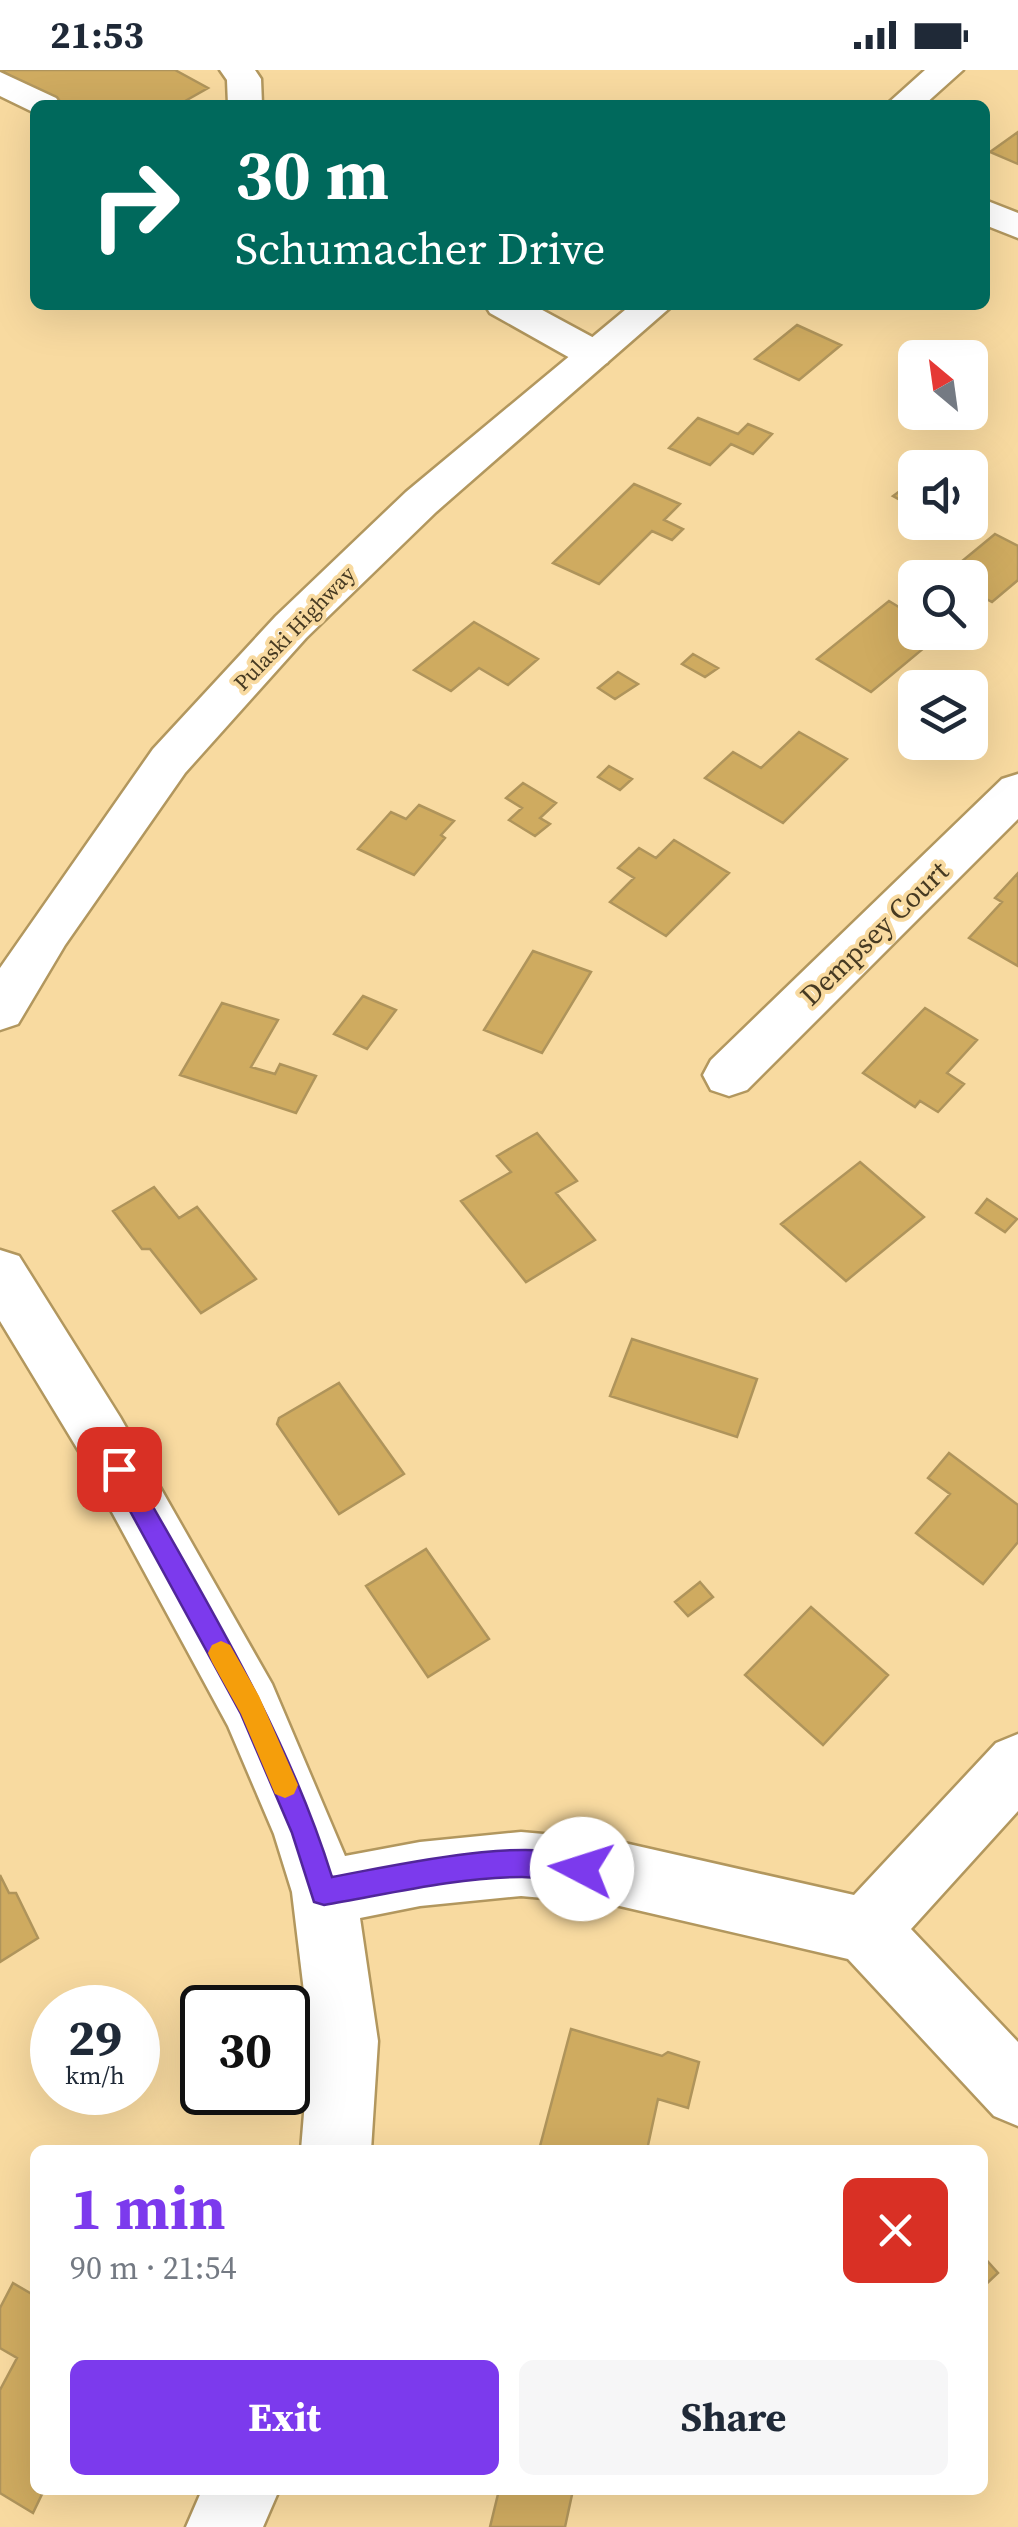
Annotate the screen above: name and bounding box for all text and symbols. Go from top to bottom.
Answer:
text: 21:53 [50,9,144,61]
text: 30 m [235,126,389,222]
icon: right [70,140,200,270]
text: Schumacher Drive [235,217,606,279]
north arrow [898,340,988,430]
map controls [898,340,988,760]
button: sound [898,450,988,540]
street label: Pulaski Highway [227,559,362,697]
button: search [898,560,988,650]
button: layers [898,670,988,760]
street label: Dempsey Court [791,852,957,1014]
pin [77,1427,162,1512]
icon: arrive [92,1442,147,1497]
position arrow [530,1817,634,1921]
speed limit sign: 30 [180,1985,310,2115]
text: 29 [68,2003,122,2072]
text: km/h [65,2058,125,2092]
text: 1 min [70,2167,226,2249]
button: close [843,2178,948,2283]
text: 90 m · 21:54 [70,2246,236,2290]
button: Exit [70,2360,499,2475]
button: Share [519,2360,948,2475]

